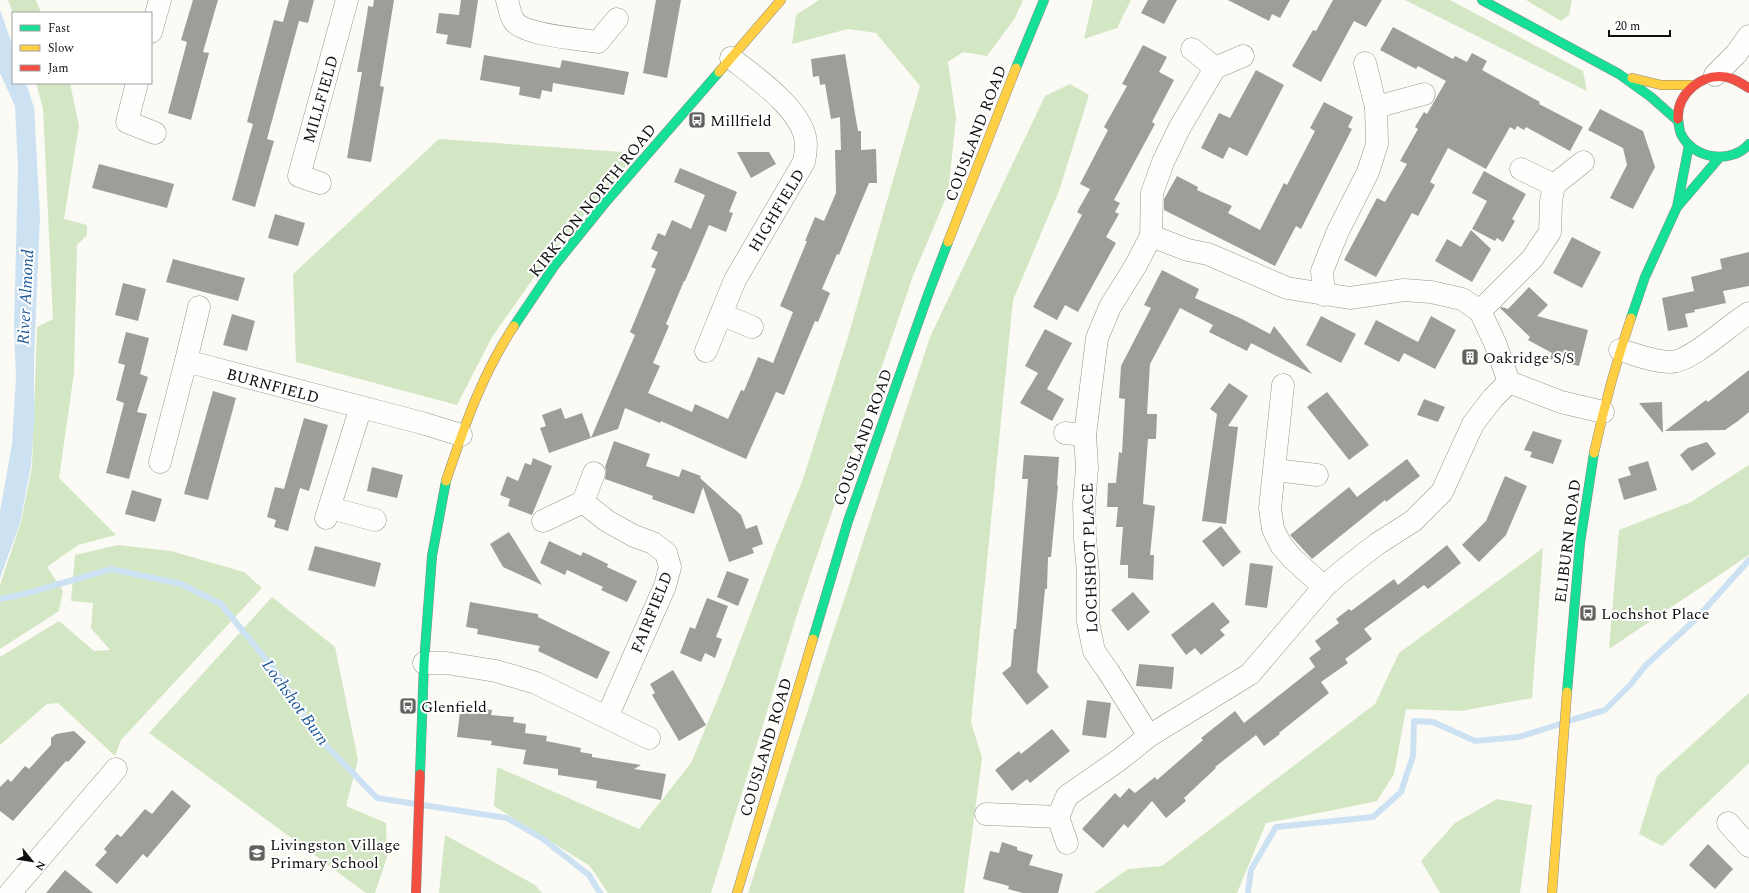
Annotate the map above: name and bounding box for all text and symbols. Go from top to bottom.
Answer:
legend [12,12,152,84]
scale bar [1609,12,1670,38]
text: 20 m [1615,17,1640,36]
text: Fast [48,19,70,38]
text: Slow [48,39,74,58]
street label: MILLFIELD [297,53,345,146]
text: Jam [48,59,69,78]
street label: COUSLAND ROAD [939,62,1013,205]
place label: Millfield [710,109,772,133]
bus stop icon: Millfield [687,110,707,130]
street label: KIRKTON NORTH ROAD [523,119,662,283]
street label: HIGHFIELD [743,164,811,257]
water label: River Almond [11,248,41,345]
place label: Oakridge S/S [1483,346,1574,370]
building icon: Oakridge S/S [1460,347,1480,367]
street label: BURNFIELD [224,362,322,410]
street label: COUSLAND ROAD [827,366,899,509]
street label: ELIBURN ROAD [1548,478,1587,604]
street label: LOCHSHOT PLACE [1075,482,1105,634]
street label: FAIRFIELD [625,568,679,657]
place label: Lochshot Place [1601,602,1709,626]
bus stop icon: Lochshot Place [1578,603,1598,623]
water label: Lochshot Burn [255,654,335,751]
street label: COUSLAND ROAD [733,675,798,820]
place label: Glenfield [421,695,487,719]
bus stop icon: Glenfield [398,696,418,716]
place label: Livingston Village Primary School [270,833,400,875]
north arrow [12,841,52,881]
school or university icon: Livingston Village Primary School [247,843,267,863]
text: N [31,858,50,874]

